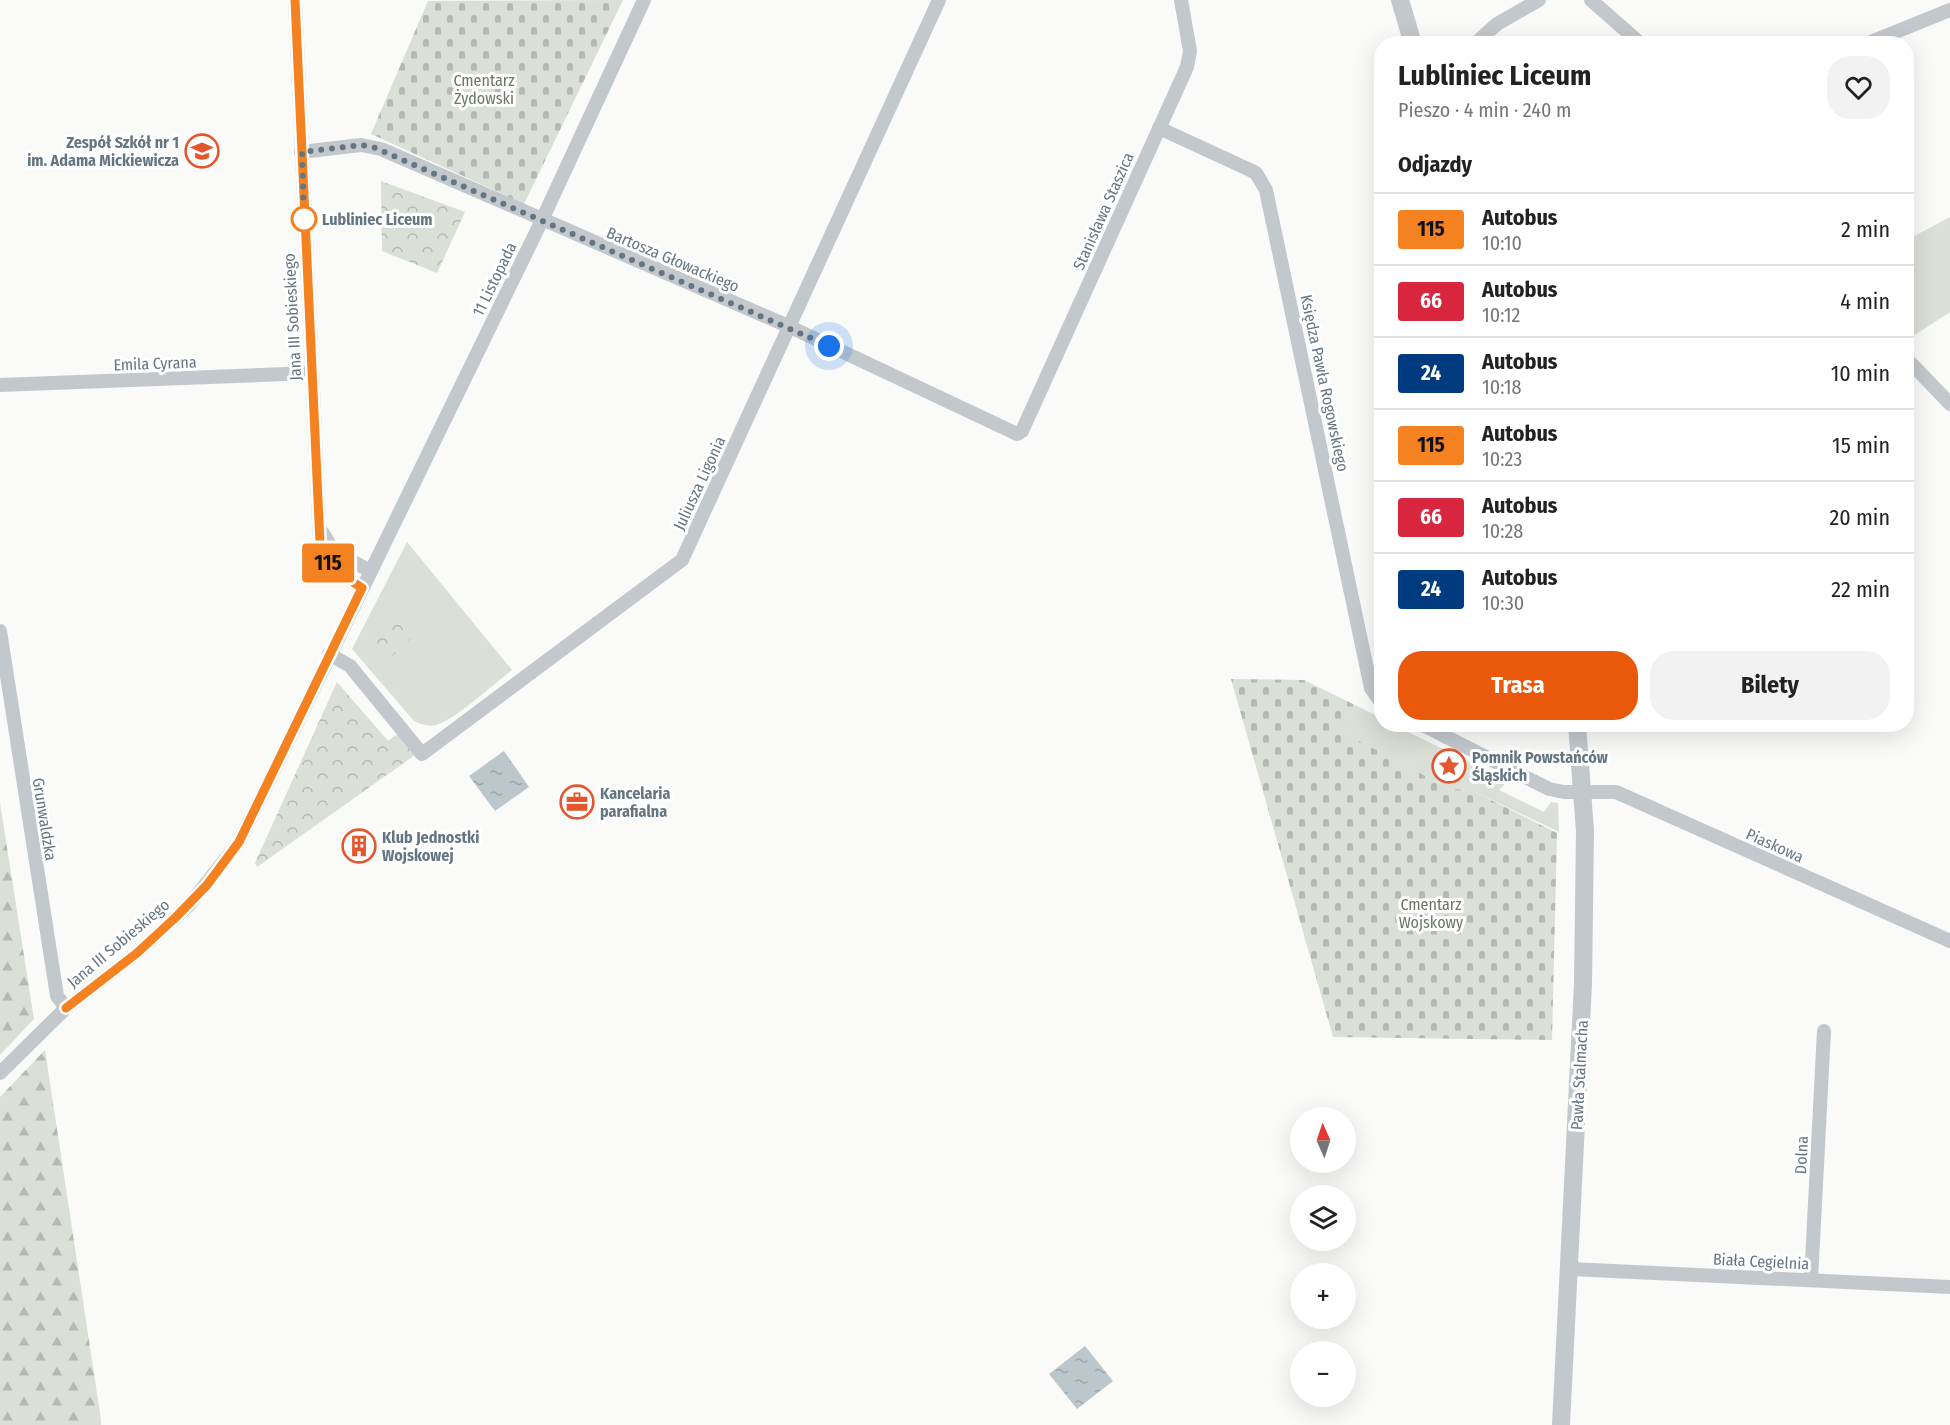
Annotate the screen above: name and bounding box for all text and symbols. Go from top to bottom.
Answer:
button: heart [1827,56,1890,119]
text: Lubliniec Liceum [1398,59,1591,92]
park label: Cmentarz Żydowski [453,71,515,108]
text: Pieszo · 4 min · 240 m [1398,98,1571,122]
place label: Zespół Szkół nr 1 im. Adama Mickiewicza [27,133,179,170]
school or university icon: Zespół Szkół nr 1 im. Adama Mickiewicza [184,133,220,169]
street label: Stanisława Staszica [1069,149,1138,273]
text: Odjazdy [1398,151,1472,178]
text: Autobus [1482,204,1557,231]
marker: Lubliniec Liceum [291,206,317,232]
place label: Lubliniec Liceum [322,210,433,229]
text: 115 [1417,216,1445,242]
text: 2 min [1841,216,1890,243]
street label: Bartosza Głowackiego [604,223,742,296]
text: 10:10 [1482,231,1522,255]
street label: 11 Listopada [468,239,521,319]
street label: Jana III Sobieskiego [280,253,305,381]
text: Autobus [1482,276,1557,303]
text: 66 [1420,288,1442,314]
text: 4 min [1840,288,1890,315]
street label: Księdza Pawła Rogowskiego [1296,293,1353,473]
text: 10:12 [1482,303,1520,327]
your location [814,331,844,361]
text: Autobus [1482,348,1557,375]
street label: Emila Cyrana [113,353,197,374]
text: 24 [1421,360,1441,386]
text: 10 min [1831,360,1890,387]
text: 10:18 [1482,375,1521,399]
text: Autobus [1482,420,1557,447]
text: 115 [1417,432,1445,458]
text: 15 min [1832,432,1890,459]
street label: Juliusza Ligonia [669,433,729,533]
text: 10:23 [1482,447,1522,471]
text: Autobus [1482,492,1557,519]
text: 66 [1420,504,1442,530]
text: 20 min [1830,504,1890,531]
text: 10:28 [1482,519,1523,543]
line badge: 115 [294,544,362,582]
text: 115 [314,550,342,576]
text: Autobus [1482,564,1557,591]
text: 24 [1421,576,1441,602]
text: 22 min [1831,576,1890,603]
text: 10:30 [1482,591,1524,615]
button: Trasa [1398,651,1638,720]
button: Bilety [1650,651,1890,720]
place icon: Pomnik Powstańców Śląskich [1431,748,1467,784]
place label: Pomnik Powstańców Śląskich [1472,748,1608,785]
street label: Grunwaldzka [29,776,60,862]
office icon: Kancelaria parafialna [559,784,595,820]
place label: Kancelaria parafialna [600,784,670,821]
street label: Piaskowa [1743,824,1807,867]
building icon: Klub Jednostki Wojskowej [341,828,377,864]
place label: Klub Jednostki Wojskowej [382,828,479,865]
street label: Jana III Sobieskiego [63,895,173,992]
park label: Cmentarz Wojskowy [1399,895,1464,932]
street label: Pawła Stalmacha [1567,1019,1592,1131]
north arrow [1290,1107,1356,1173]
map controls [1290,1107,1356,1407]
street label: Dolna [1791,1135,1812,1175]
button: layers [1290,1185,1356,1251]
street label: Biała Cegielnia [1712,1249,1810,1274]
button: + [1290,1263,1356,1329]
button: − [1290,1341,1356,1407]

